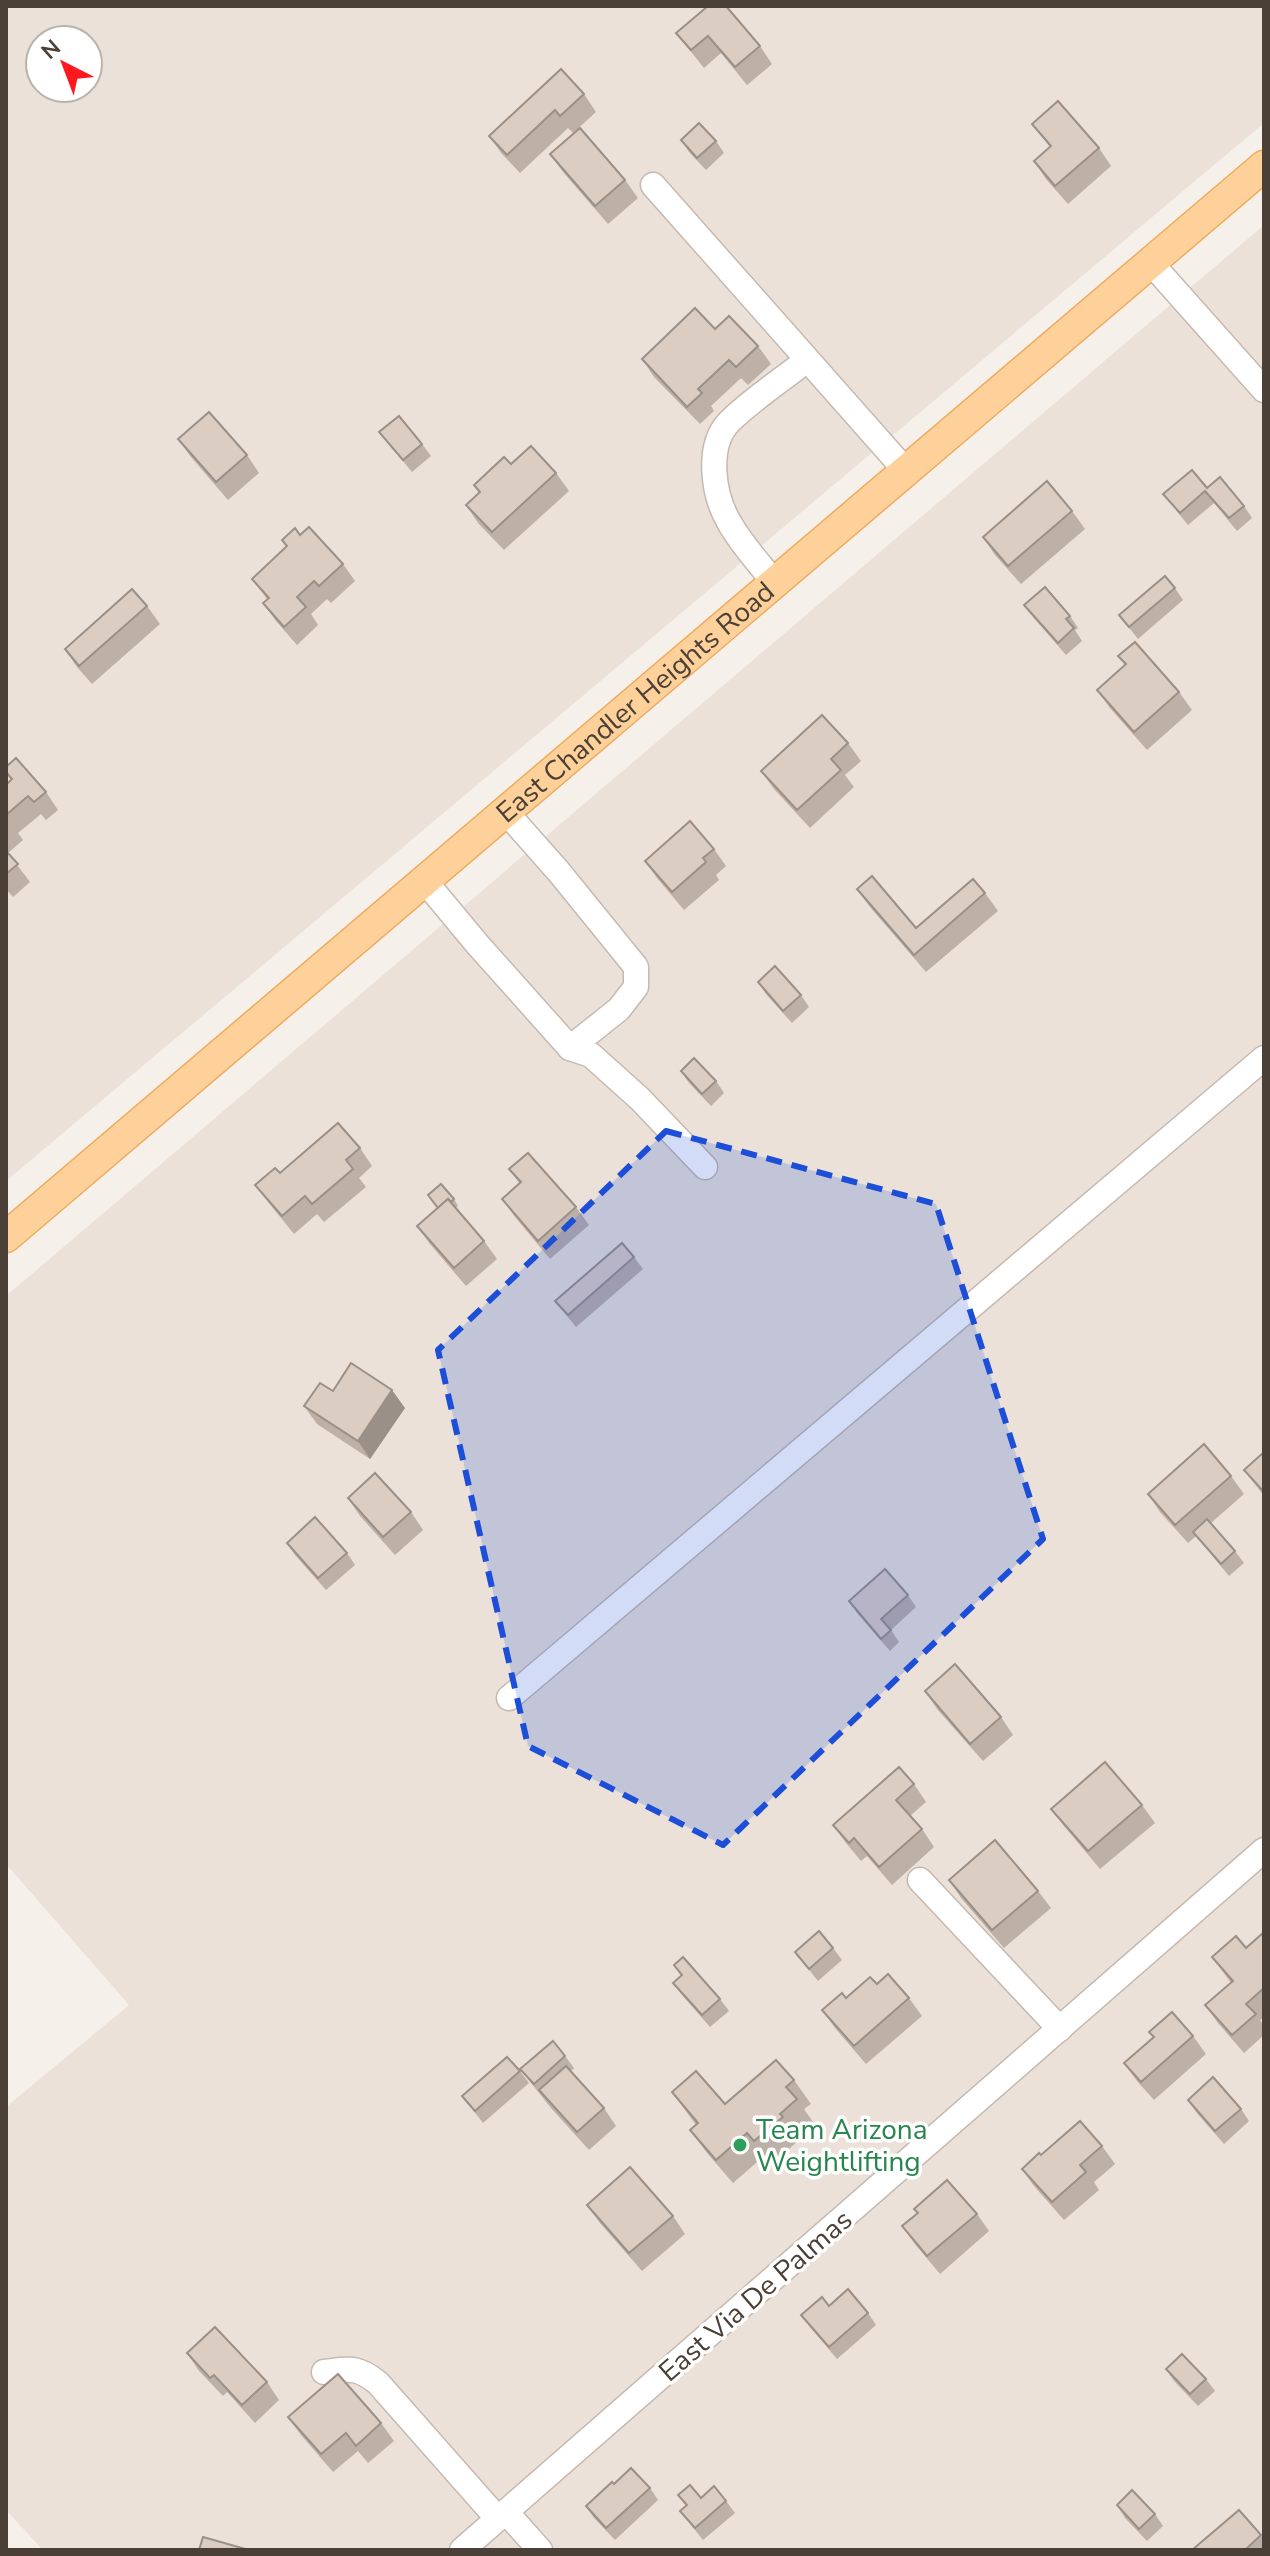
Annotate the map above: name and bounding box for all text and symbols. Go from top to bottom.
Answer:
north arrow [24,24,104,104]
text: N [35,33,67,67]
street label: East Chandler Heights Road [488,573,783,832]
place label: Team Arizona Weightlifting [756,2111,928,2181]
marker: Team Arizona Weightlifting [731,2136,749,2154]
street label: East Via De Palmas [651,2201,860,2390]

